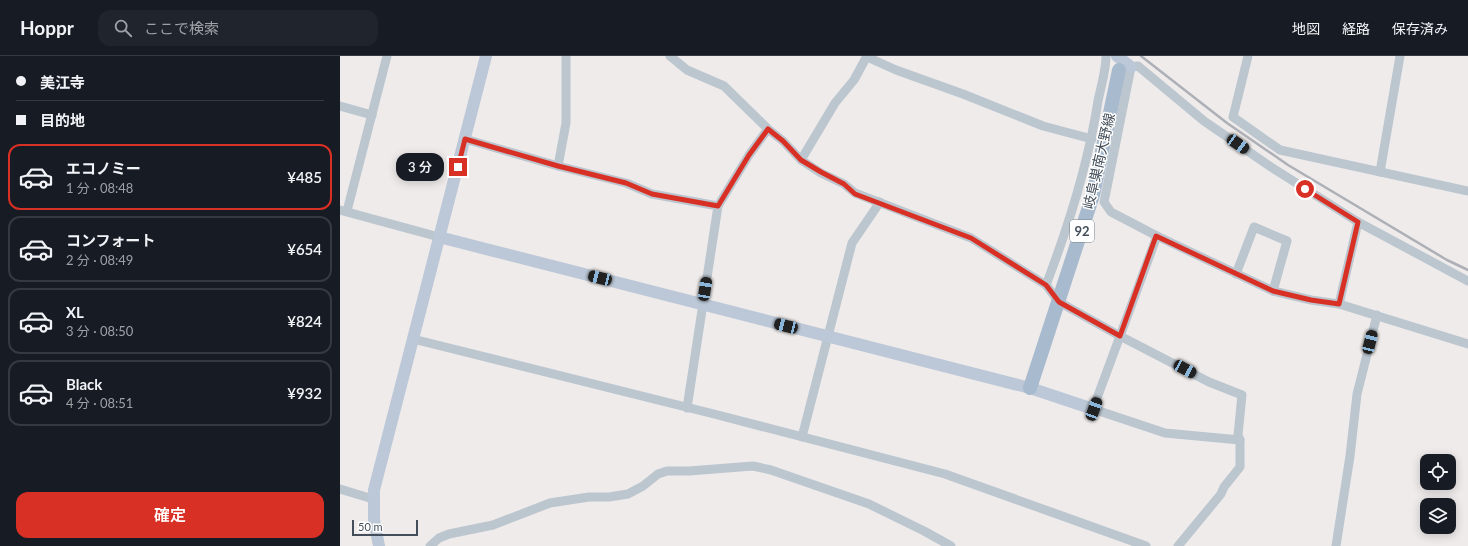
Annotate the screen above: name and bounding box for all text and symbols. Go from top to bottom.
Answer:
search box [98,10,378,46]
text: Hoppr [20,16,74,39]
icon: search [112,17,134,39]
text: ここで検索 [144,19,219,37]
text: 地図 [1292,20,1320,37]
text: 経路 [1342,20,1370,37]
text: 保存済み [1392,20,1448,37]
text: 美江寺 [40,73,85,91]
text: 目的地 [40,111,85,129]
street label: 岐阜巣南大野線 [1079,111,1118,211]
car [1225,132,1251,156]
callout: 3 分 [396,153,444,181]
route end [449,158,467,176]
icon: car [18,159,54,195]
text: エコノミー [66,159,141,177]
text: 3 分 [408,159,432,175]
text: ¥485 [287,168,322,186]
text: 1 分 · 08:48 [66,180,133,196]
route start [1296,180,1314,198]
road number: 92 [1070,220,1094,242]
icon: car [18,231,54,267]
text: コンフォート [66,231,156,249]
text: ¥654 [287,240,322,258]
text: 2 分 · 08:49 [66,252,133,268]
car [587,269,613,287]
car [697,276,713,302]
icon: car [18,303,54,339]
text: XL [66,303,84,321]
text: ¥824 [287,312,322,330]
car [773,317,799,335]
text: 3 分 · 08:50 [66,323,133,339]
car [1361,329,1379,355]
car [1172,358,1198,380]
icon: car [18,375,54,411]
text: Black [66,375,102,393]
text: ¥932 [287,384,322,402]
text: 4 分 · 08:51 [66,395,133,411]
car [1084,396,1104,422]
map controls [1420,454,1456,534]
button: locate [1420,454,1456,490]
button: 確定 [16,492,324,538]
button: layers [1420,498,1456,534]
scale bar [352,518,418,537]
text: 50 m [358,520,383,533]

